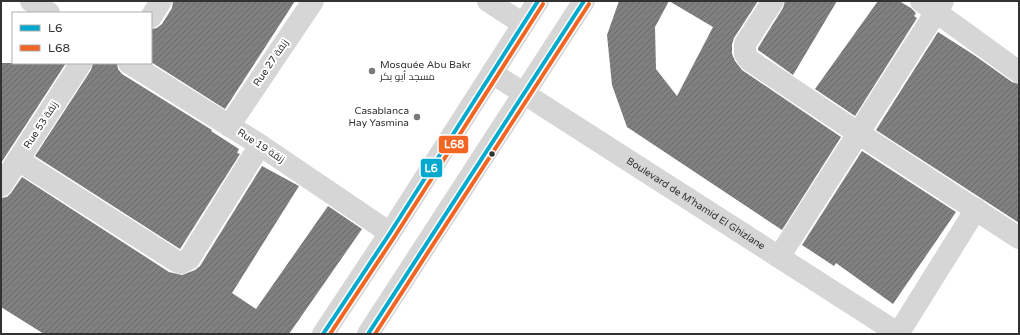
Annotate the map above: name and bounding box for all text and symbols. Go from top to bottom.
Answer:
legend [12,12,152,64]
text: L6 [48,21,62,35]
street label: Rue 27 زنقة [251,37,291,89]
text: L68 [48,41,70,55]
place label: Mosquée Abu Bakr مسجد أبو بكر [379,59,471,83]
marker: Mosquée Abu Bakr مسجد أبو بكر [367,66,377,76]
street label: Rue 53 زنقة [21,99,61,151]
place label: Casablanca Hay Yasmina [349,105,409,129]
marker: Casablanca Hay Yasmina [412,112,422,122]
street label: Rue 19 زنقة [235,126,287,166]
line badge: L68 [438,135,469,154]
text: L68 [444,138,464,151]
unlabelled marker [487,149,497,159]
street label: Boulevard de M'hamid El Ghizlane [624,155,767,253]
line badge: L6 [420,158,443,178]
text: L6 [424,162,438,175]

